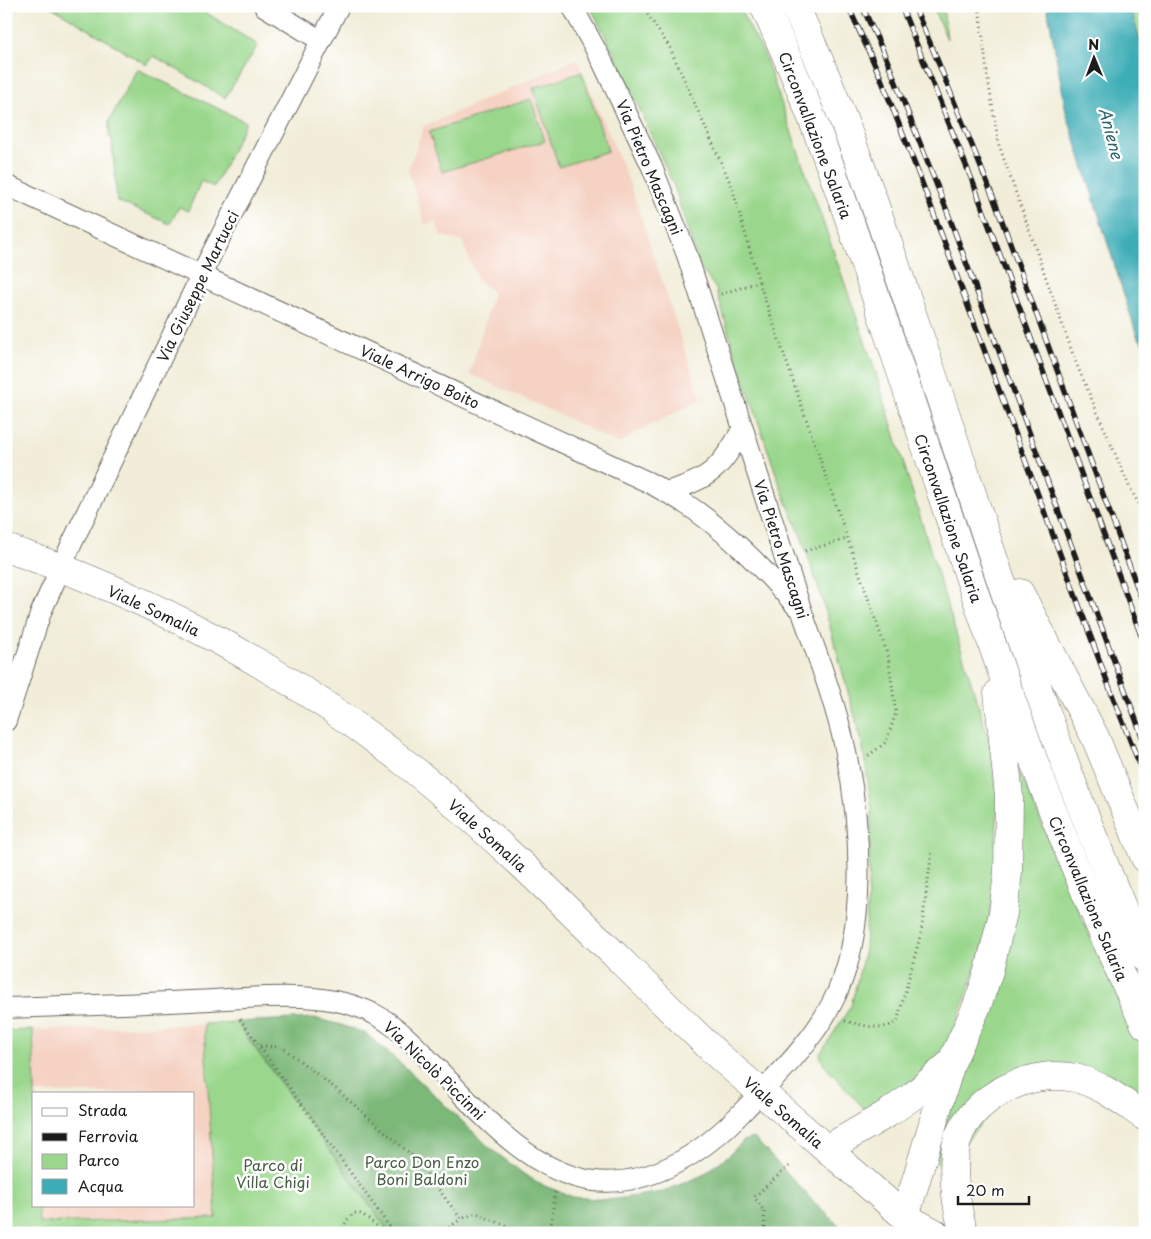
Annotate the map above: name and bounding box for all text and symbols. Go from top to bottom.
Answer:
north arrow [1068,32,1118,82]
text: N [1088,34,1099,55]
street label: Circonvallazione Salaria [773,48,859,222]
street label: Via Pietro Mascagni [611,96,689,238]
water label: Aniene [1094,104,1131,163]
street label: Via Giuseppe Martucci [150,206,244,366]
street label: Viale Arrigo Boito [356,338,484,414]
street label: Circonvallazione Salaria [909,430,989,606]
street label: Via Pietro Mascagni [749,476,815,622]
street label: Viale Somalia [104,579,205,642]
street label: Viale Somalia [443,793,533,877]
street label: Circonvallazione Salaria [1044,812,1134,985]
street label: Via Nicolò Piccinni [379,1015,491,1125]
street label: Viale Somalia [739,1071,830,1154]
legend [32,1092,195,1206]
text: Strada [78,1098,128,1121]
text: Ferrovia [78,1124,139,1147]
text: Parco [78,1148,120,1171]
park label: Parco Don Enzo Boni Baldoni [365,1150,479,1190]
park label: Parco di Villa Chigi [236,1153,310,1193]
text: Acqua [78,1174,124,1197]
scale bar [958,1174,1030,1206]
text: 20 m [966,1178,1005,1201]

